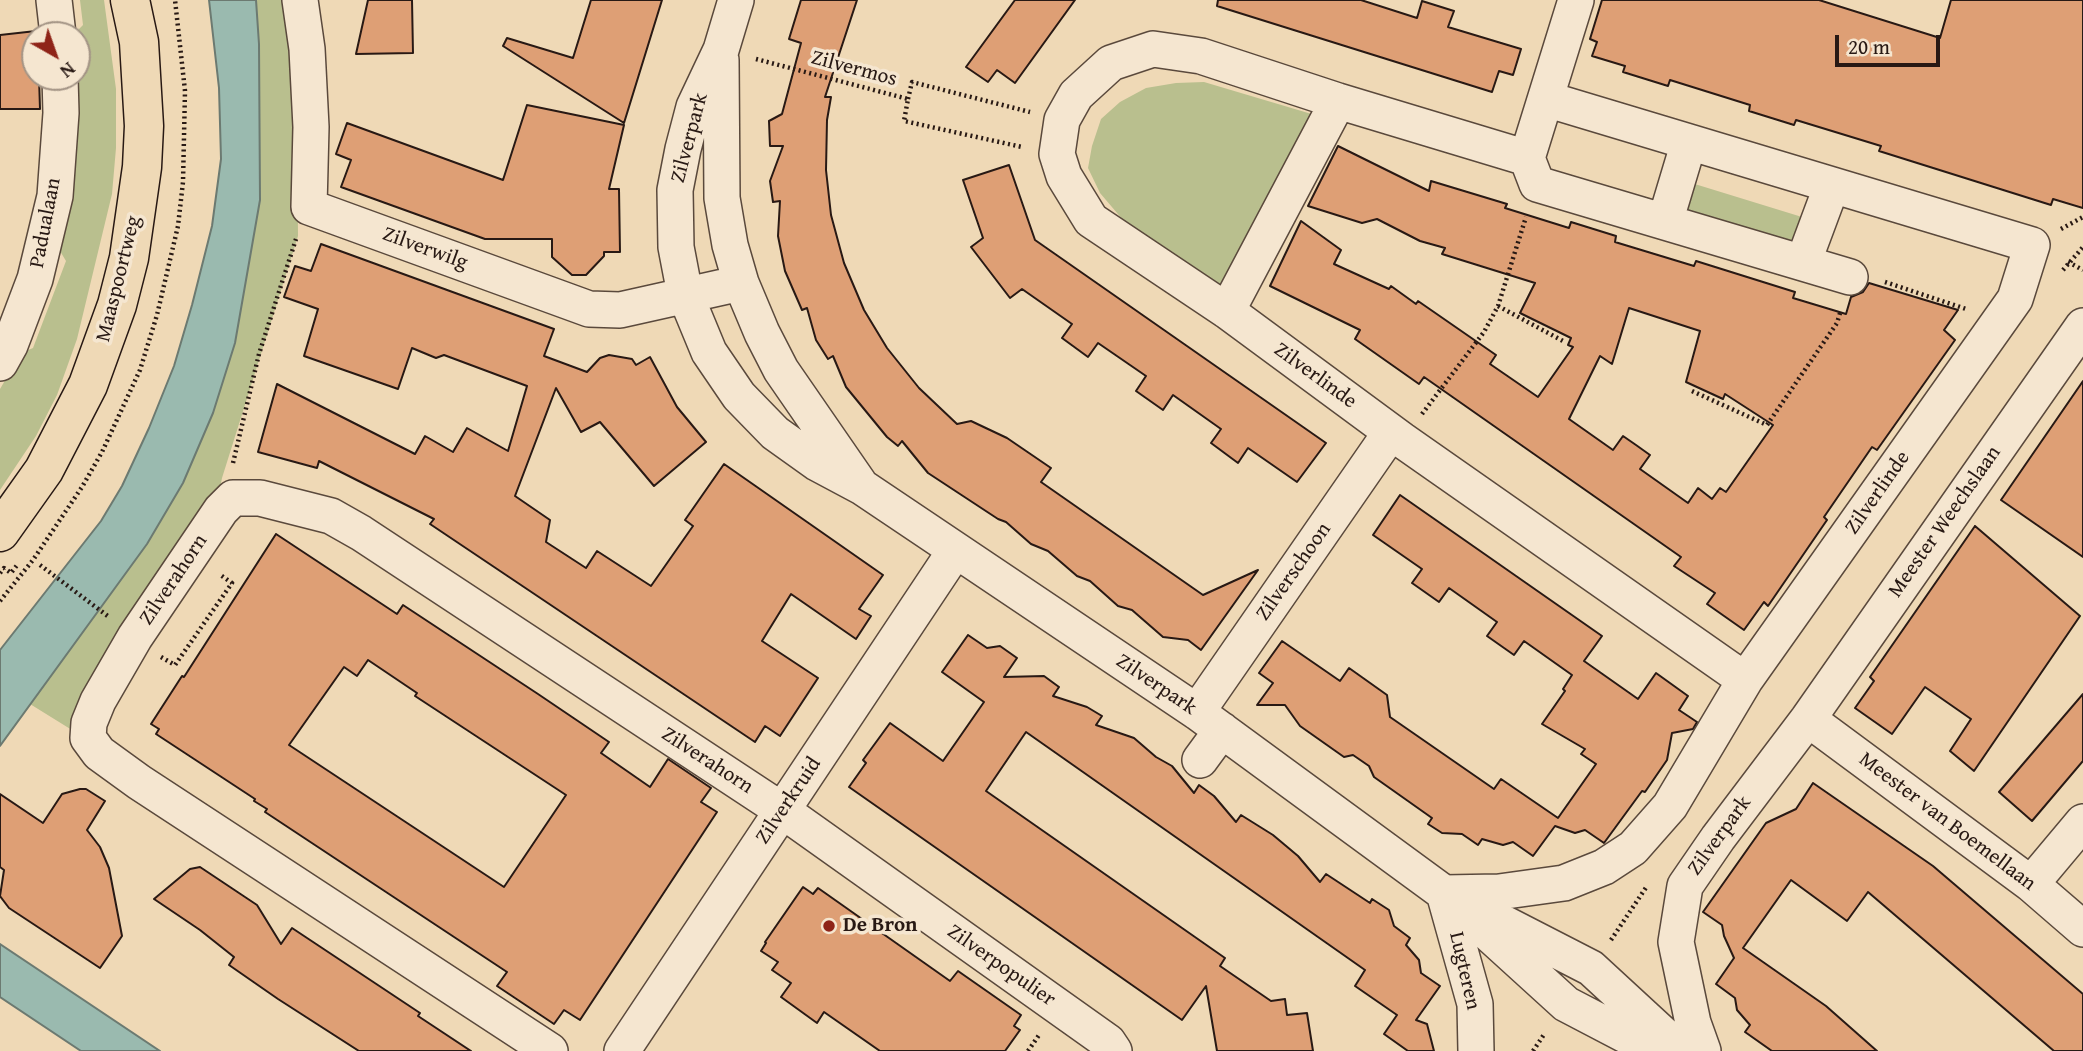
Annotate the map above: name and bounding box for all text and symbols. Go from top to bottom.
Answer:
north arrow [21,21,91,91]
scale bar [1838,21,1943,65]
text: 20 m [1848,31,1890,62]
street label: Zilvermos [808,45,900,93]
text: N [54,56,82,85]
street label: Zilverpark [666,90,714,186]
street label: Padualaan [25,176,67,270]
street label: Maaspoortweg [91,213,147,345]
street label: Zilverwilg [379,222,471,276]
street label: Zilverlinde [1269,338,1361,414]
street label: Meester Weechslaan [1883,441,2007,603]
street label: Zilverlinde [1840,446,1916,540]
street label: Zilverschoon [1251,518,1337,626]
street label: Zilverahorn [134,530,214,630]
street label: Zilverpark [1111,649,1201,721]
street label: Zilverahorn [656,722,758,800]
street label: Meester van Boemellaan [1854,747,2040,897]
street label: Zilverkruid [751,753,827,849]
street label: Zilverpark [1683,791,1757,881]
place label: De Bron [843,913,918,939]
marker: De Bron [821,918,837,934]
street label: Zilverpopulier [942,919,1060,1013]
street label: Lugteren [1443,930,1485,1012]

